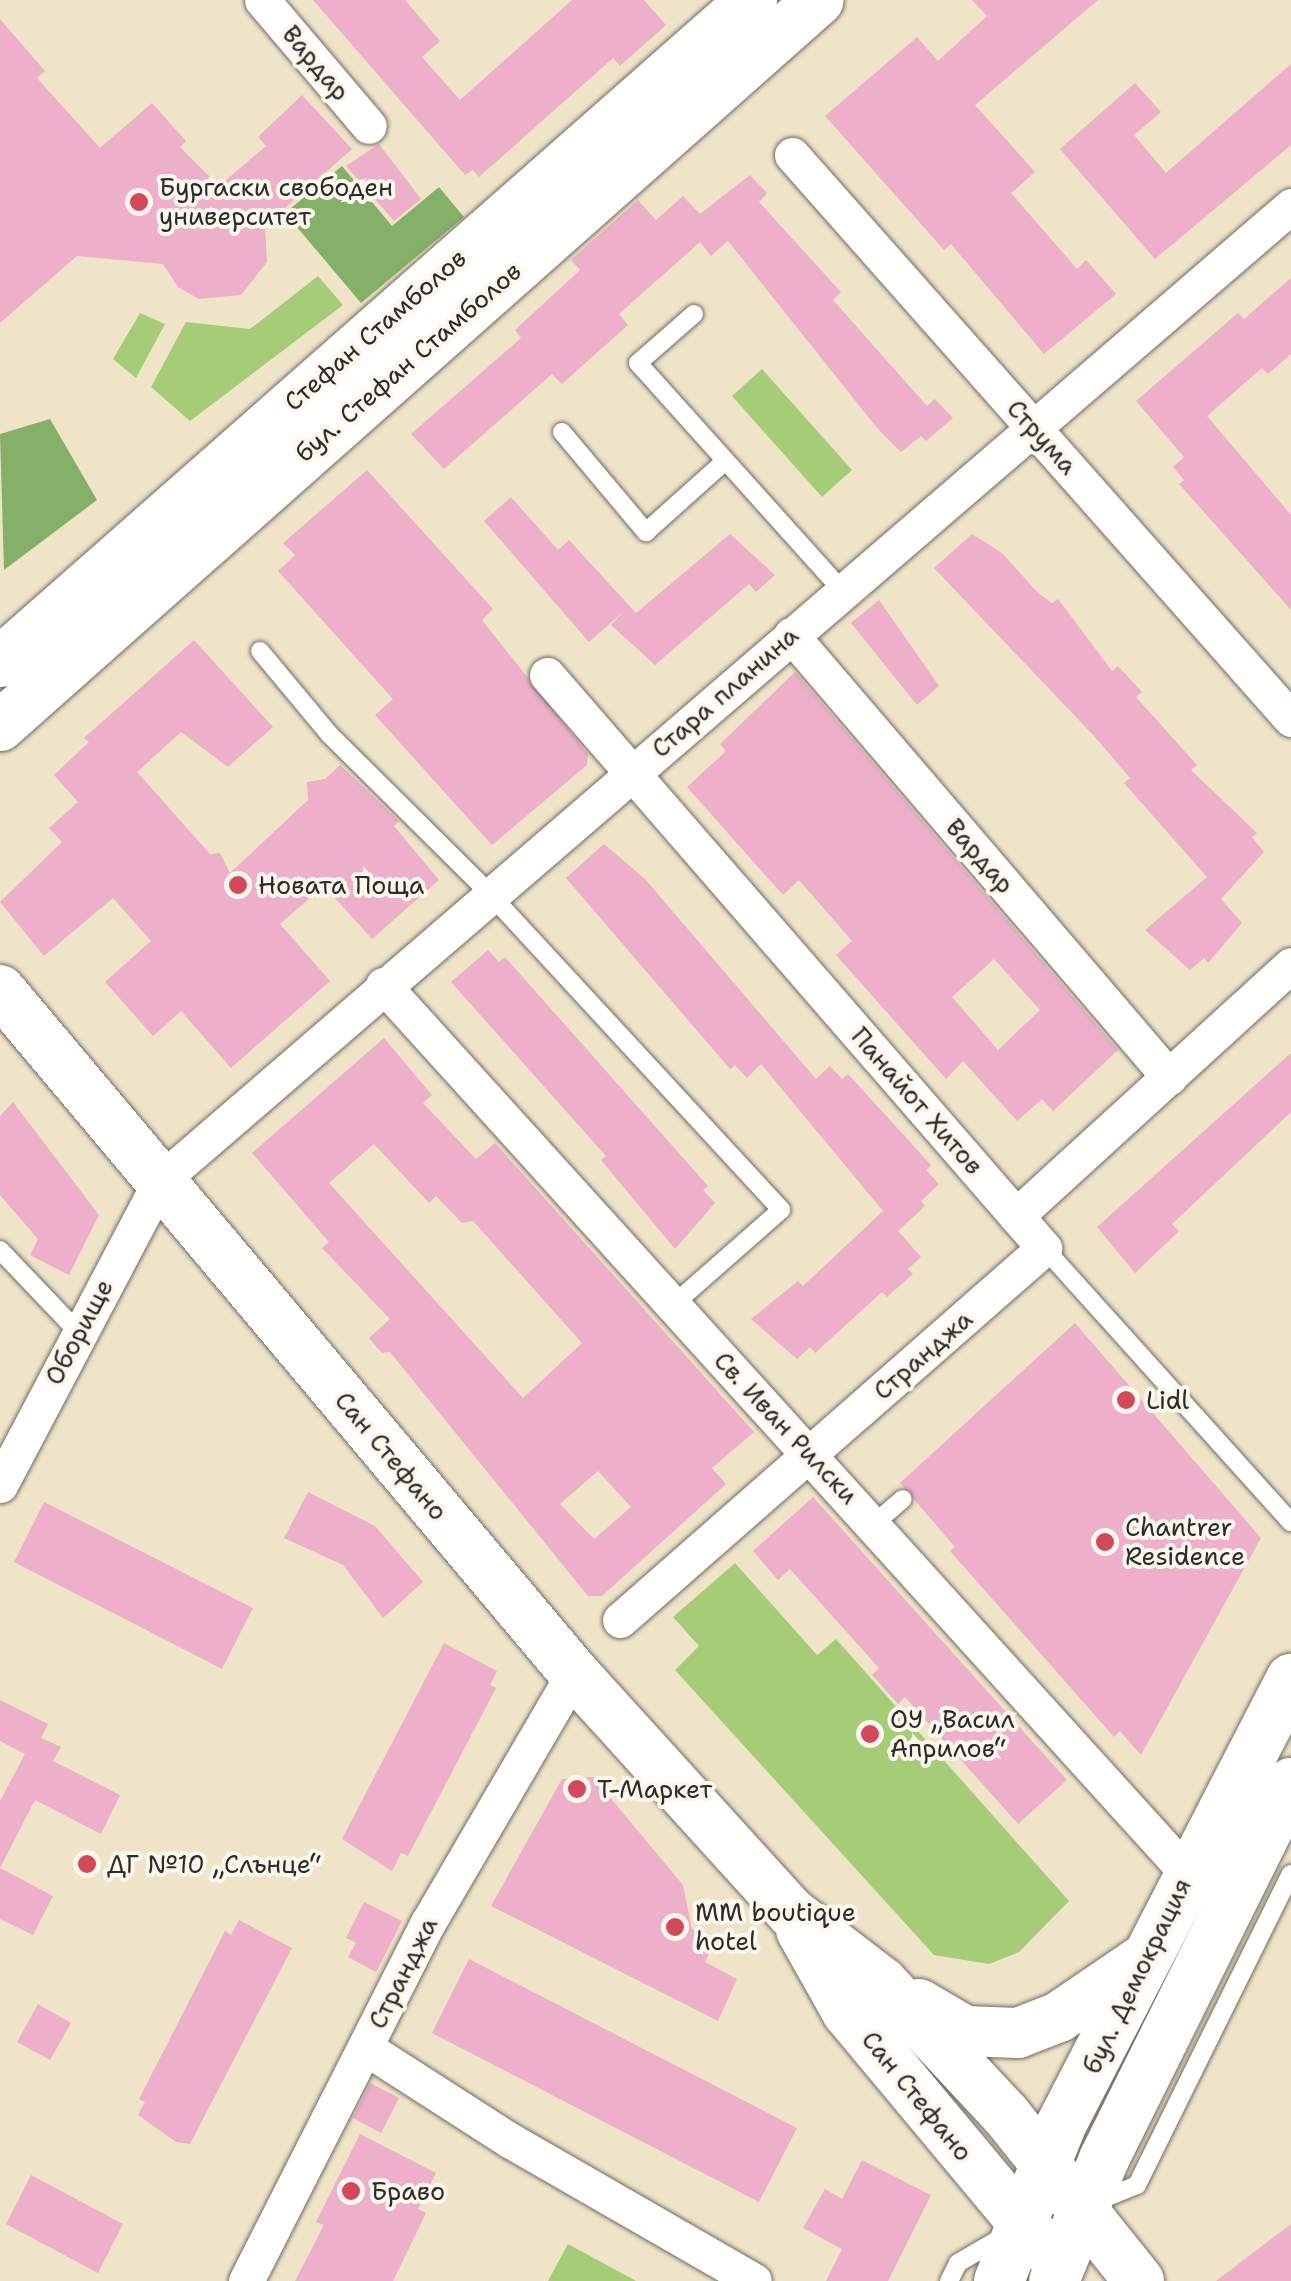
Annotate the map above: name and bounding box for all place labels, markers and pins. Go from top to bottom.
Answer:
place label: Бургаски свободен университет [159,173,393,232]
marker: Бургаски свободен университет [128,191,150,213]
place label: Новата Поща [258,870,424,900]
marker: Новата Поща [227,874,249,896]
place label: Lidl [1146,1385,1189,1415]
marker: Lidl [1115,1389,1137,1411]
place label: Chantrer Residence [1125,1513,1245,1572]
marker: Chantrer Residence [1094,1531,1116,1553]
place label: ОУ „Васил Априлов“ [890,1705,1015,1764]
marker: ОУ „Васил Априлов“ [859,1723,881,1745]
place label: Т-Маркет [597,1774,712,1804]
marker: Т-Маркет [566,1778,588,1800]
place label: ДГ №10 „Слънце“ [107,1849,321,1879]
marker: ДГ №10 „Слънце“ [76,1853,98,1875]
place label: MM boutique hotel [695,1898,856,1957]
marker: MM boutique hotel [664,1916,686,1938]
place label: Браво [371,2176,445,2206]
marker: Браво [340,2180,362,2202]

